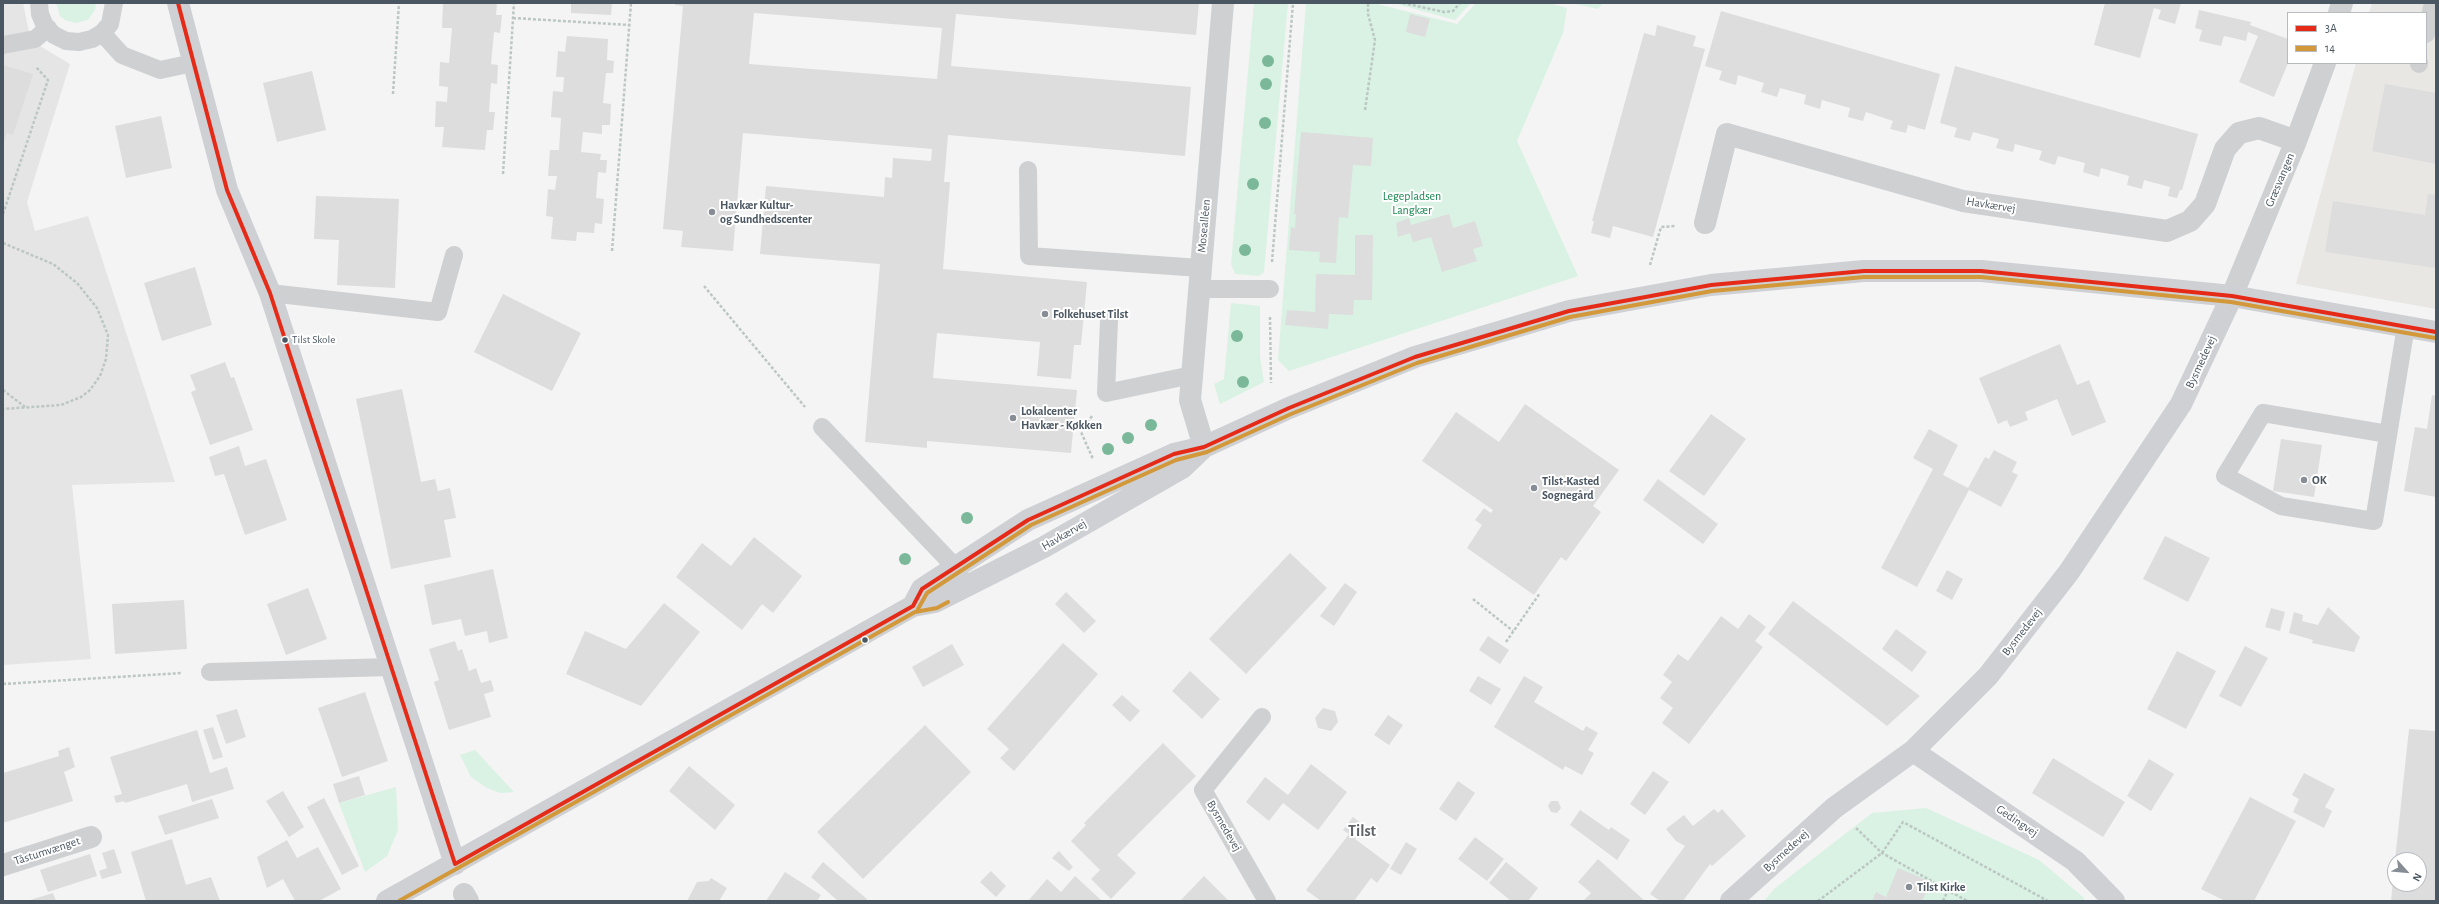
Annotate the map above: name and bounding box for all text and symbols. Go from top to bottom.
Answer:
legend [2287,12,2427,64]
text: 3A [2325,22,2337,34]
text: 14 [2325,42,2335,54]
street label: Græsvangen [2262,151,2298,209]
park label: Legepladsen Langkær [1383,189,1441,217]
street label: Havkærvej [1965,194,2017,216]
place label: Havkær Kultur- og Sundhedscenter [720,198,812,226]
street label: Mosealléen [1194,199,1214,253]
marker: Havkær Kultur- og Sundhedscenter [707,207,717,217]
place label: Folkehuset Tilst [1053,307,1128,321]
marker: Folkehuset Tilst [1040,309,1050,319]
place label: Tilst Skole [292,333,335,347]
street label: Bysmedevej [2183,333,2219,391]
marker: Tilst Skole [280,335,290,345]
place label: Lokalcenter Havkær - Køkken [1021,404,1102,432]
marker: Lokalcenter Havkær - Køkken [1008,413,1018,423]
place label: OK [2312,473,2327,487]
place label: Tilst-Kasted Sognegård [1542,474,1599,502]
marker: OK [2299,475,2309,485]
marker: Tilst-Kasted Sognegård [1529,483,1539,493]
street label: Havkærvej [1039,516,1089,554]
street label: Bysmedevej [1999,605,2045,659]
unlabelled marker [860,635,870,645]
street label: Bysmedevej [1204,798,1244,854]
street label: Gedingvej [1993,802,2041,840]
district label: Tilst [1348,821,1376,841]
street label: Bysmedevej [1760,827,1812,875]
street label: Tåstumvænget [12,834,82,868]
north arrow [2387,852,2427,892]
text: N [2411,871,2424,883]
place label: Tilst Kirke [1917,880,1965,894]
marker: Tilst Kirke [1904,882,1914,892]

